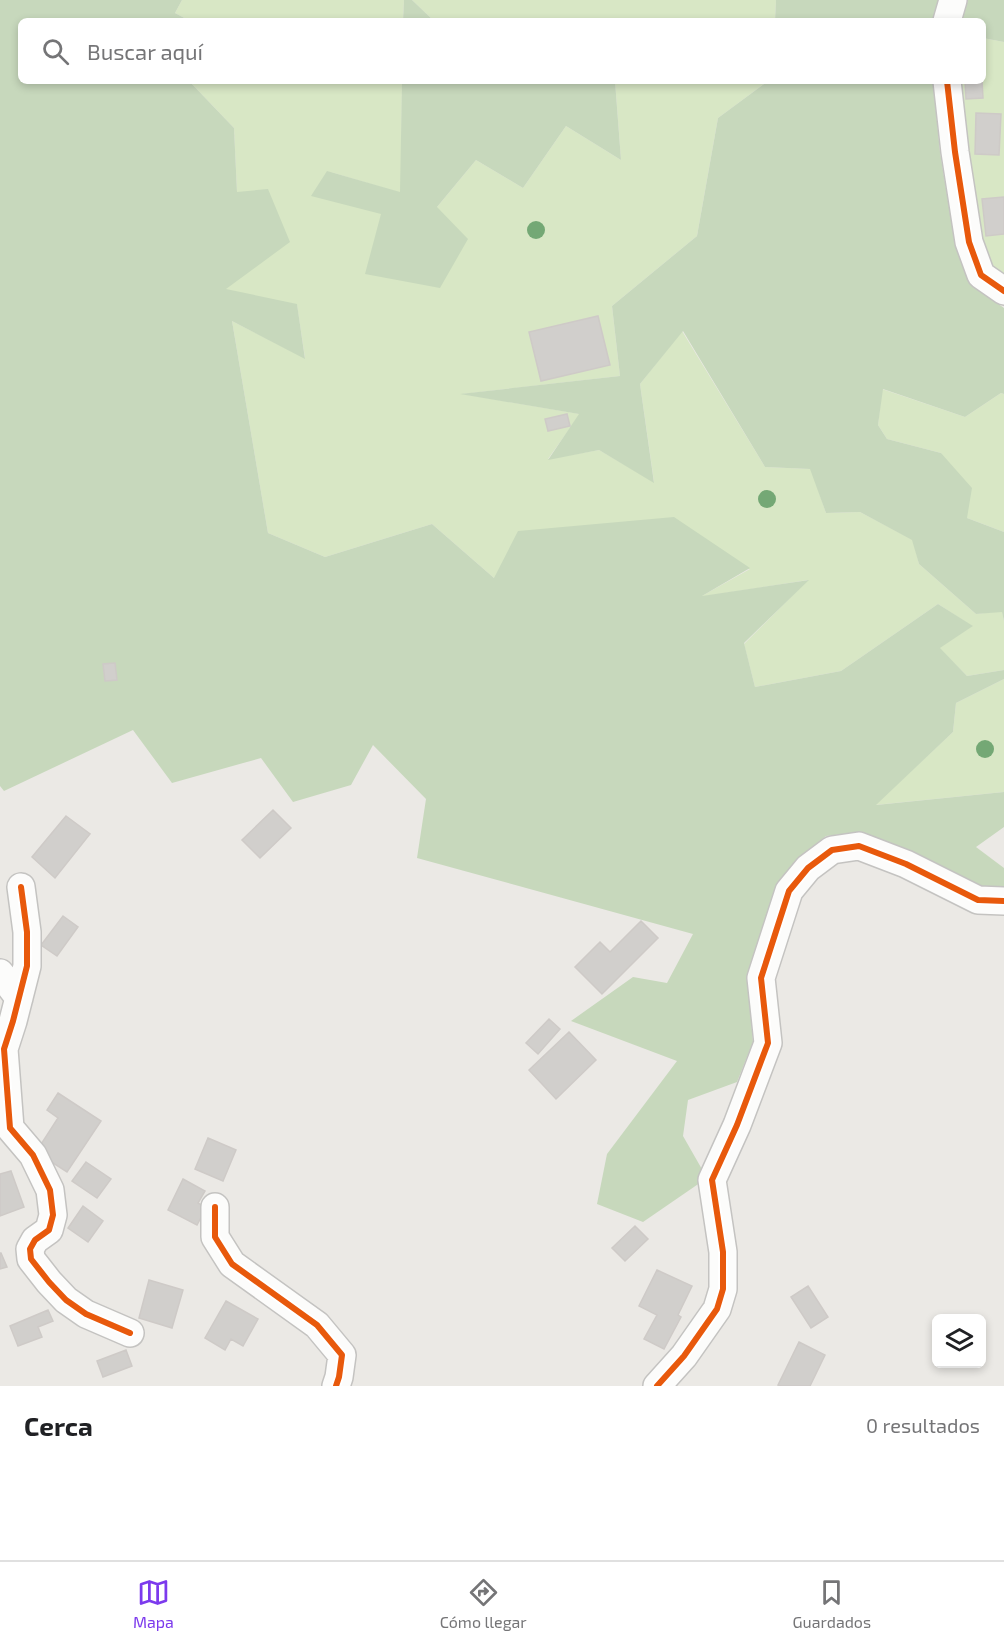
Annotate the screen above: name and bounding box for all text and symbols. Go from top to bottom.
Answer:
search box [18,18,986,84]
icon: search [39,35,72,68]
text: Buscar aquí [87,38,203,64]
map controls [932,1314,986,1368]
button: layers [932,1314,986,1368]
text: Cerca [24,1410,93,1441]
text: 0 resultados [866,1413,980,1437]
tab: Mapa [133,1576,174,1631]
tab: Cómo llegar [440,1576,527,1631]
tab: Guardados [793,1576,871,1631]

